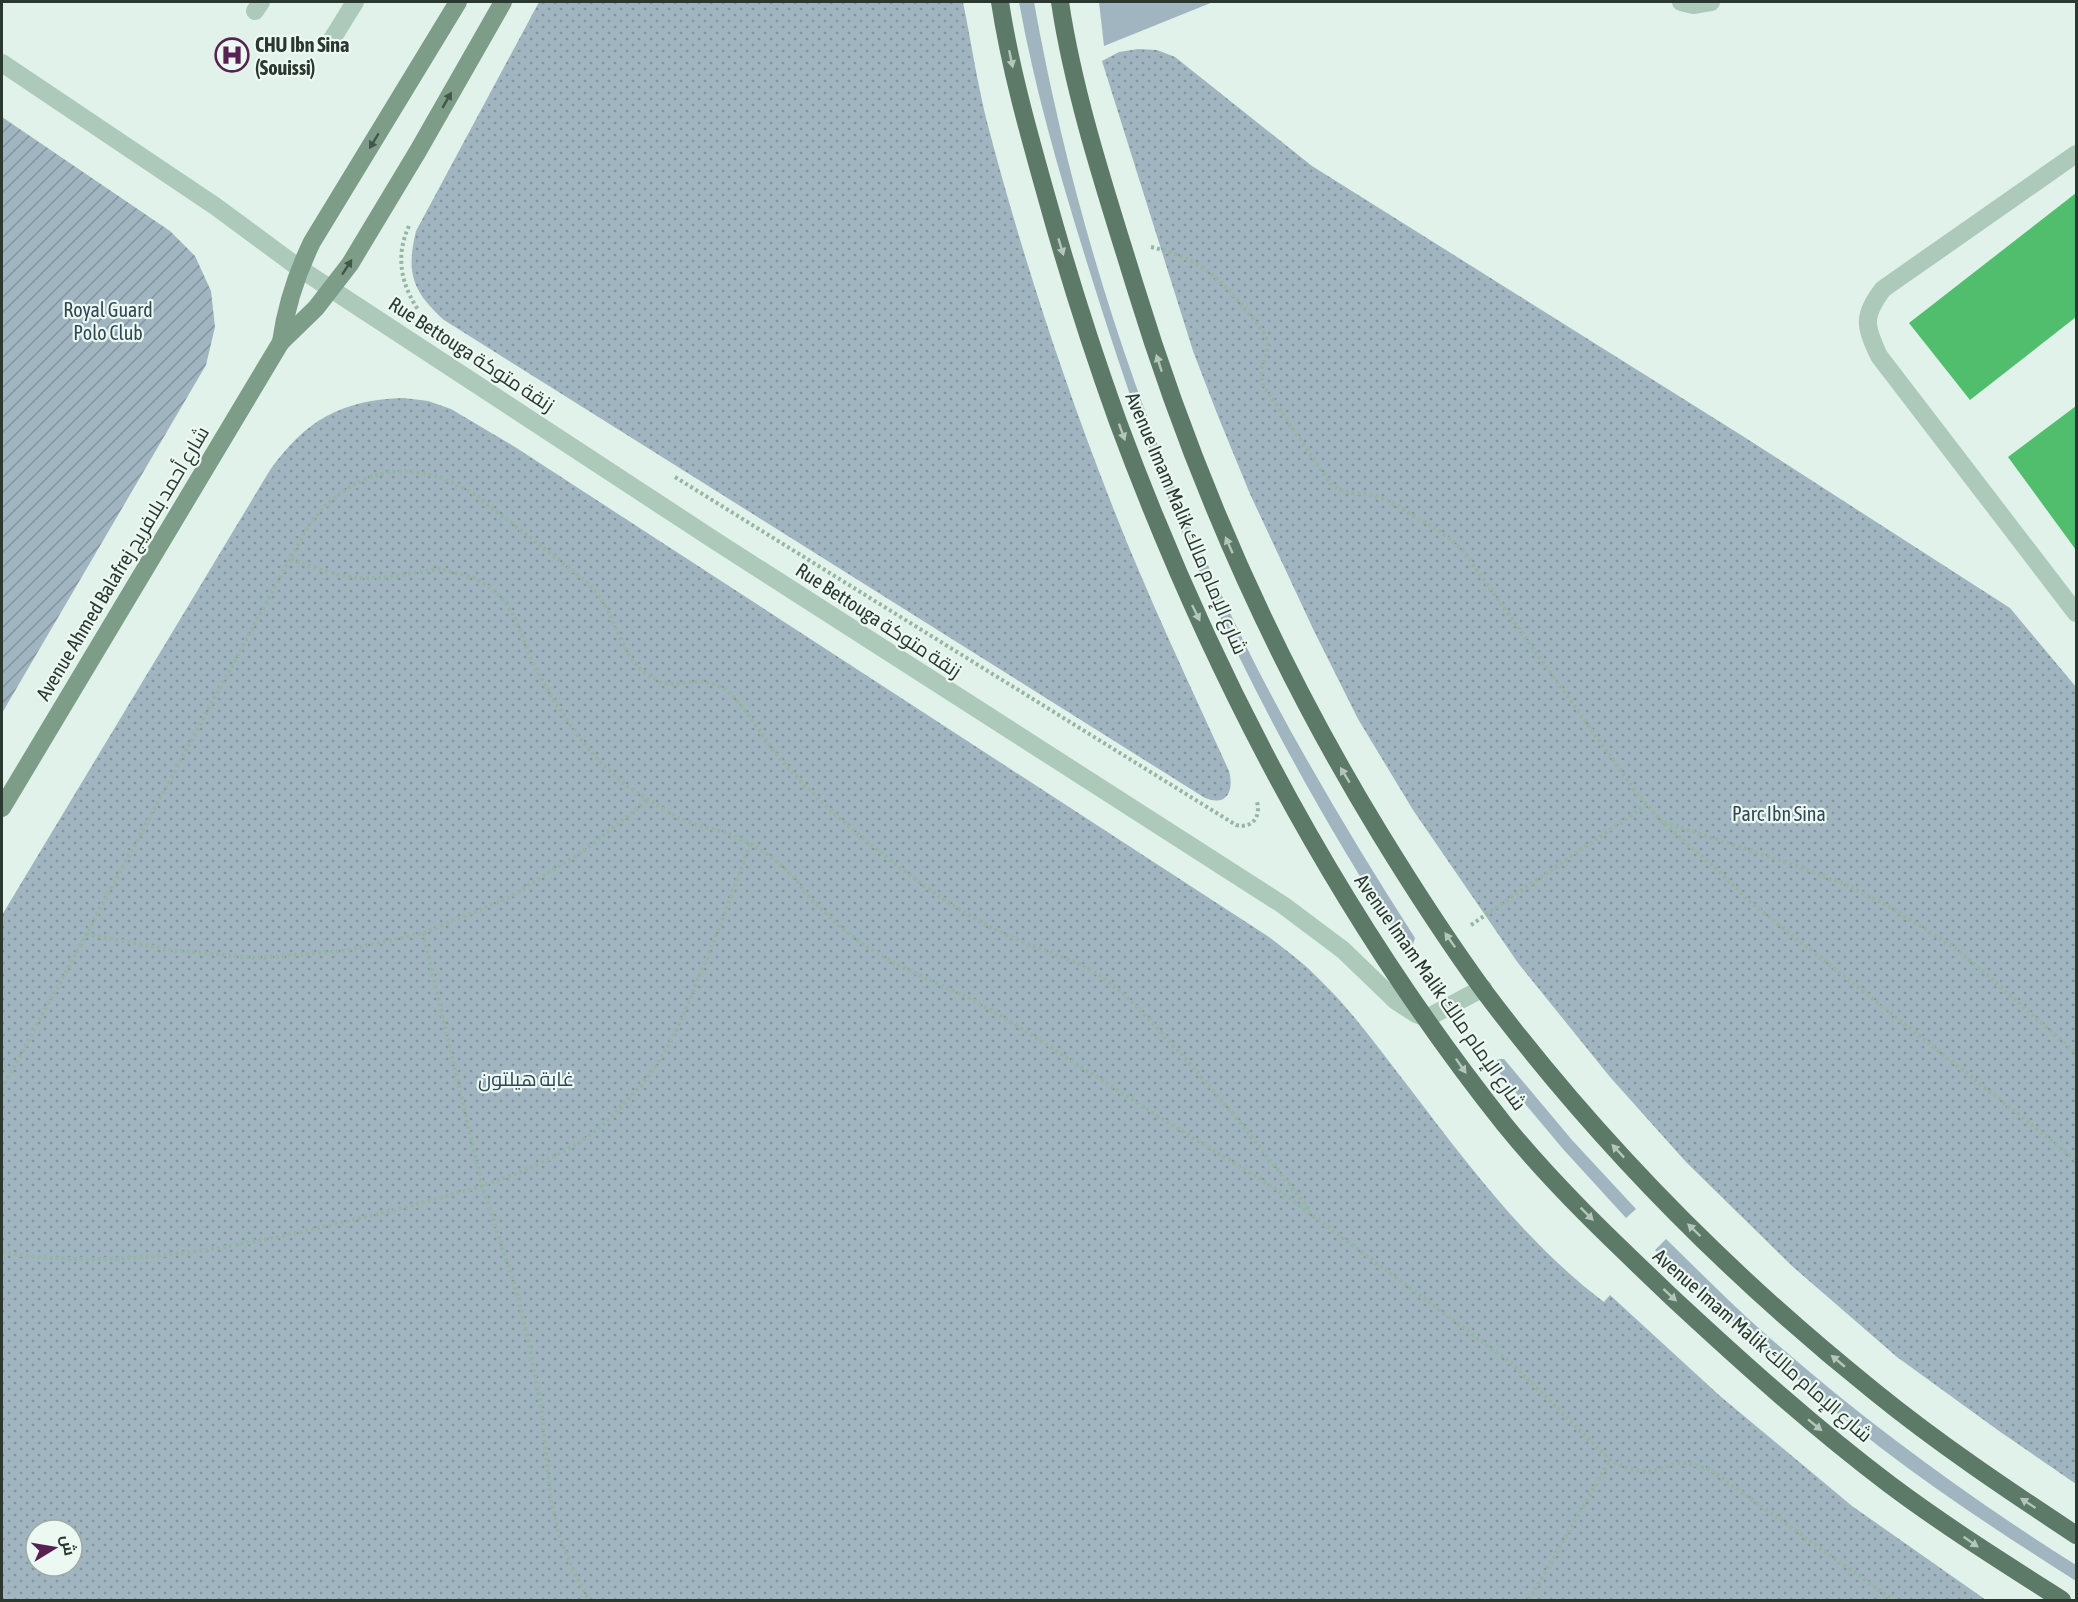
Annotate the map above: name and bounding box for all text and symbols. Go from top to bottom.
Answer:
place label: CHU Ibn Sina (Souissi) [255,33,349,79]
hospital icon: CHU Ibn Sina (Souissi) [214,37,250,73]
one-way arrow [1007,50,1017,68]
one-way arrow [442,91,452,108]
one-way arrow [368,133,379,149]
one-way arrow [1057,239,1066,257]
one-way arrow [342,259,353,275]
street label: Rue Bettouga زنقة متوكة [384,292,559,417]
park label: Royal Guard Polo Club [63,298,153,344]
one-way arrow [1153,354,1163,372]
street label: Avenue Imam Malik شارع الإمام مالك [1118,388,1253,659]
street label: Avenue Ahmed Balafrej شارع أحمد بلافريج [31,422,216,706]
one-way arrow [1118,424,1128,442]
one-way arrow [1225,536,1234,553]
street label: Rue Bettouga زنقة متوكة [791,558,966,683]
one-way arrow [1192,604,1201,621]
one-way arrow [1339,767,1350,783]
park label: Parc Ibn Sina [1732,802,1826,825]
street label: Avenue Imam Malik شارع الإمام مالك [1348,870,1531,1116]
one-way arrow [1444,932,1456,948]
one-way arrow [1455,1057,1467,1073]
park label: غابة هيلتون [478,1067,574,1092]
one-way arrow [1611,1145,1625,1159]
one-way arrow [1579,1207,1593,1221]
one-way arrow [1686,1223,1701,1237]
street label: Avenue Imam Malik شارع الإمام مالك [1647,1244,1877,1449]
one-way arrow [1662,1288,1677,1301]
one-way arrow [1831,1355,1846,1368]
one-way arrow [1807,1419,1823,1432]
one-way arrow [2020,1497,2036,1509]
north arrow [24,1518,84,1578]
text: ش [57,1533,80,1557]
one-way arrow [1963,1536,1979,1547]

